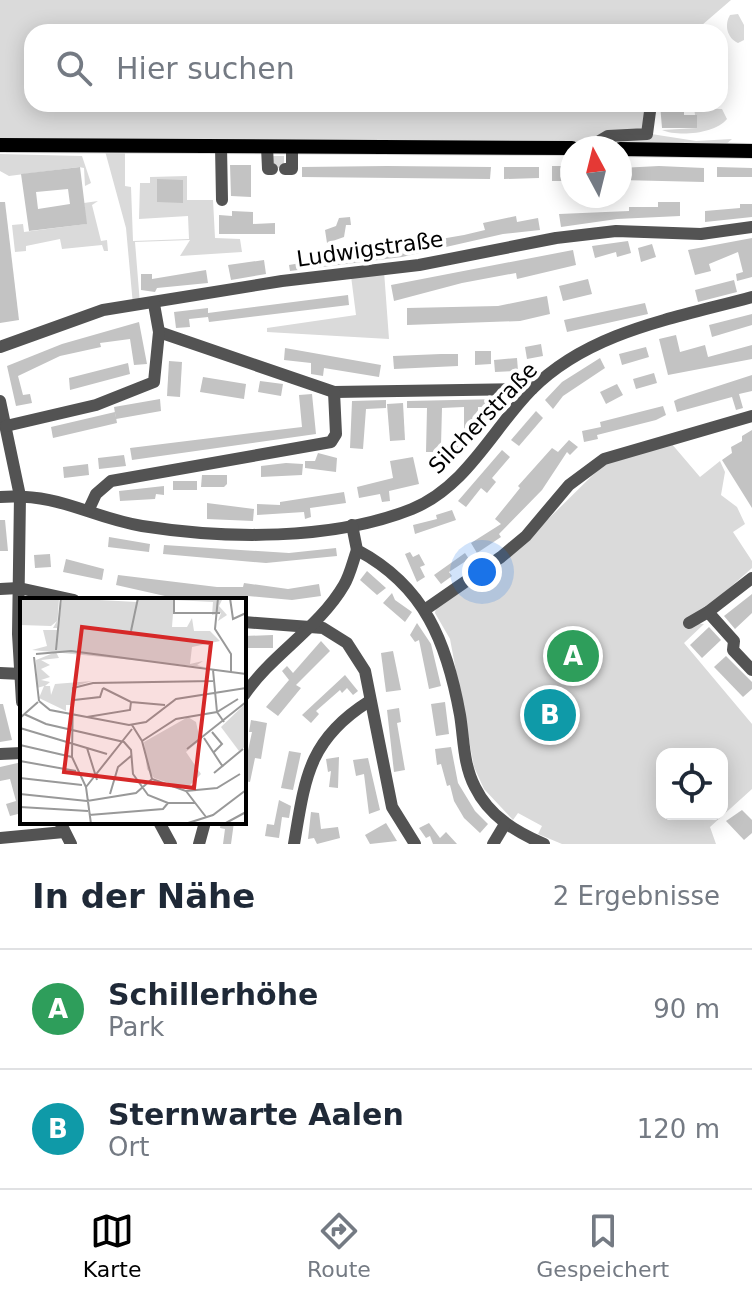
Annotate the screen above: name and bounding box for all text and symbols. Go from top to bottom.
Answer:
search box [24,24,728,112]
icon: search [52,46,96,90]
text: Hier suchen [116,51,295,86]
north arrow [560,136,632,208]
street label: Ludwigstraße [295,226,445,272]
street label: Silcherstraße [424,357,542,479]
your location [462,552,502,592]
inset map [20,598,246,824]
pin: A [547,626,599,686]
pin: B [524,685,576,745]
map controls [656,748,728,820]
button: locate [656,748,728,820]
text: In der Nähe [32,876,255,916]
text: 2 Ergebnisse [553,881,720,911]
text: Schillerhöhe [108,977,318,1012]
text: A [48,994,68,1024]
text: 90 m [653,994,720,1024]
text: Park [108,1012,164,1042]
text: Sternwarte Aalen [108,1097,404,1132]
text: B [48,1114,68,1144]
text: 120 m [637,1114,720,1144]
text: Ort [108,1132,149,1162]
tab: Karte [83,1209,141,1282]
tab: Route [307,1209,371,1282]
tab: Gespeichert [536,1209,669,1282]

